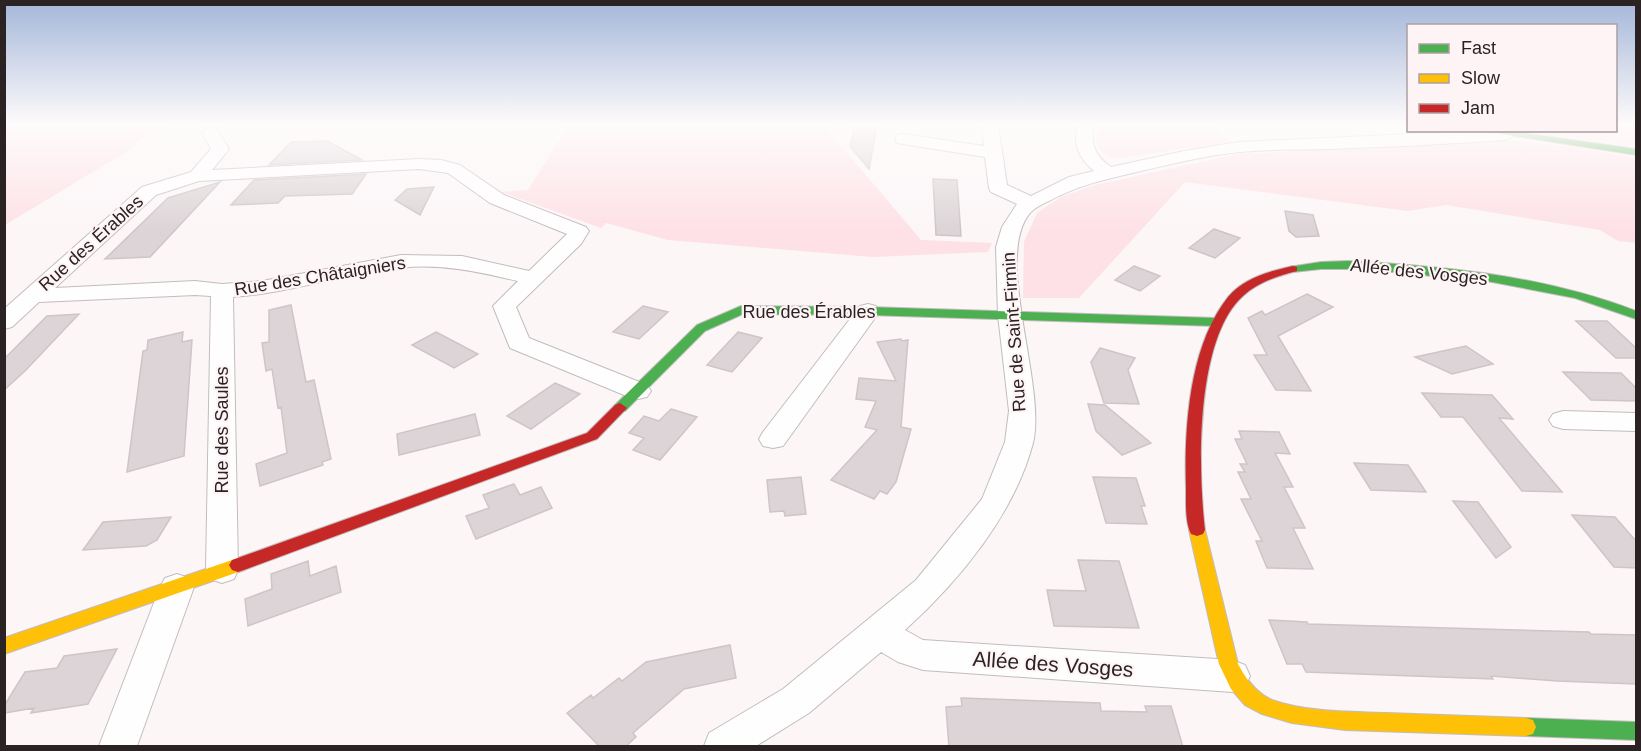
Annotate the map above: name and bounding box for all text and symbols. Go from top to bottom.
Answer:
legend [1407,24,1617,132]
text: Fast [1461,38,1496,58]
text: Slow [1461,68,1501,88]
text: Jam [1461,98,1495,118]
street label: Rue des Érables [35,191,147,295]
street label: Rue de Saint-Firmin [998,251,1030,413]
street label: Rue des Châtaigniers [233,253,407,299]
street label: Allée des Vosges [1349,255,1489,289]
street label: Rue des Érables [742,302,876,322]
street label: Rue des Saules [212,366,232,494]
street label: Allée des Vosges [972,647,1134,681]

